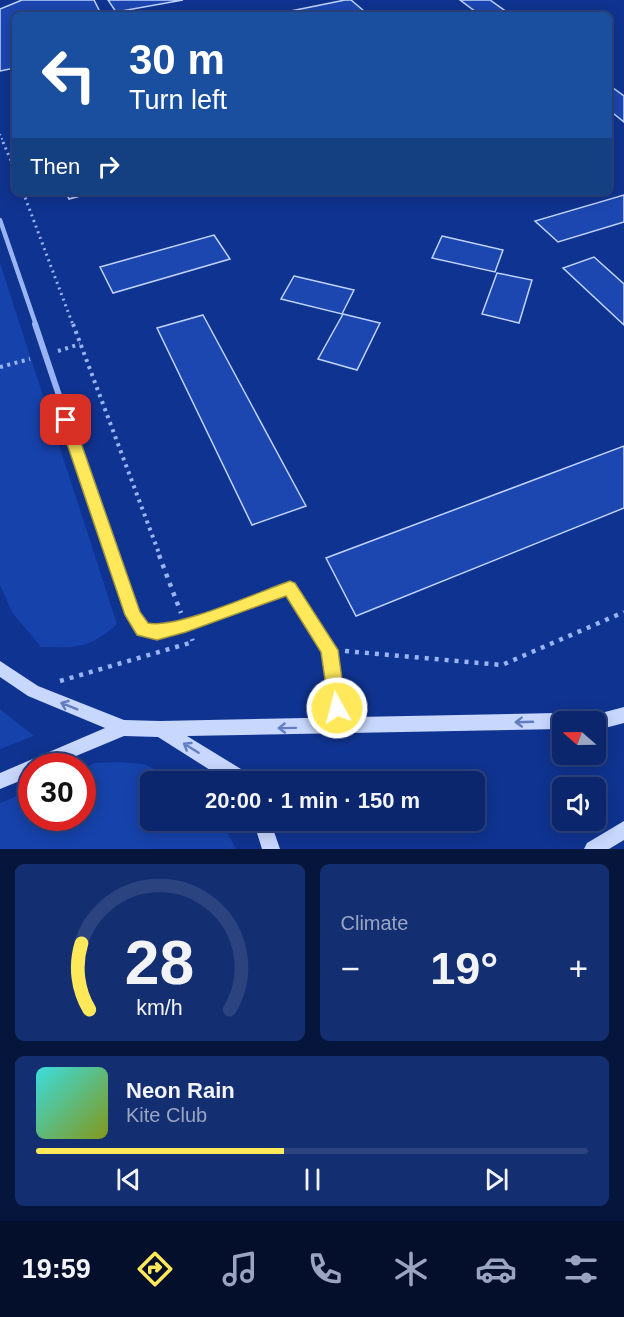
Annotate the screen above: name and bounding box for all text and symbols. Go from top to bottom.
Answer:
icon: left [30,36,108,114]
text: 30 m [129,36,225,83]
text: Turn left [129,85,227,115]
icon: right [92,150,125,183]
text: Then [30,154,80,179]
pin [40,394,91,445]
icon: arrive [49,403,82,436]
position arrow [305,676,369,740]
one-way arrow [61,700,79,711]
north arrow [552,711,606,765]
map controls [552,711,606,831]
one-way arrow [515,716,535,728]
one-way arrow [278,722,298,733]
one-way arrow [183,742,200,754]
speed limit sign: 30 [18,753,96,831]
button: sound [552,777,606,831]
text: 20:00 · 1 min · 150 m [205,788,420,813]
text: Climate [341,912,408,934]
text: 28 [125,928,194,997]
text: 19° [430,943,498,994]
text: − [341,950,360,987]
text: + [569,950,588,987]
text: km/h [137,996,183,1020]
text: Neon Rain [126,1078,235,1103]
text: Kite Club [126,1104,207,1126]
icon: previous [112,1163,145,1196]
icon: pause [296,1163,329,1196]
icon: next [480,1163,513,1196]
icon: directions [134,1248,176,1290]
icon: music [219,1248,261,1290]
icon: phone [304,1248,346,1290]
icon: climate [390,1248,432,1290]
icon: car [475,1248,517,1290]
icon: filters [560,1248,602,1290]
text: 19:59 [22,1254,91,1284]

